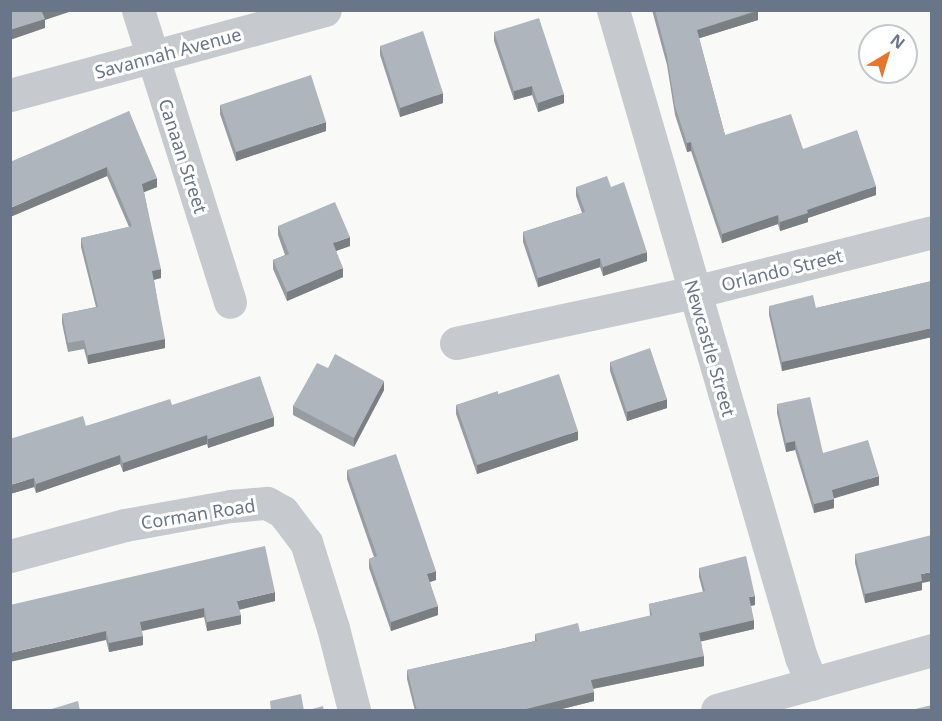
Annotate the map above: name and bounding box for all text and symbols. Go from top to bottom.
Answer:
street label: Savannah Avenue [92,23,244,83]
north arrow [858,24,918,84]
text: N [886,29,910,54]
street label: Canaan Street [154,96,212,216]
street label: Orlando Street [719,244,845,296]
street label: Newcastle Street [680,277,740,419]
street label: Corman Road [139,494,257,534]

